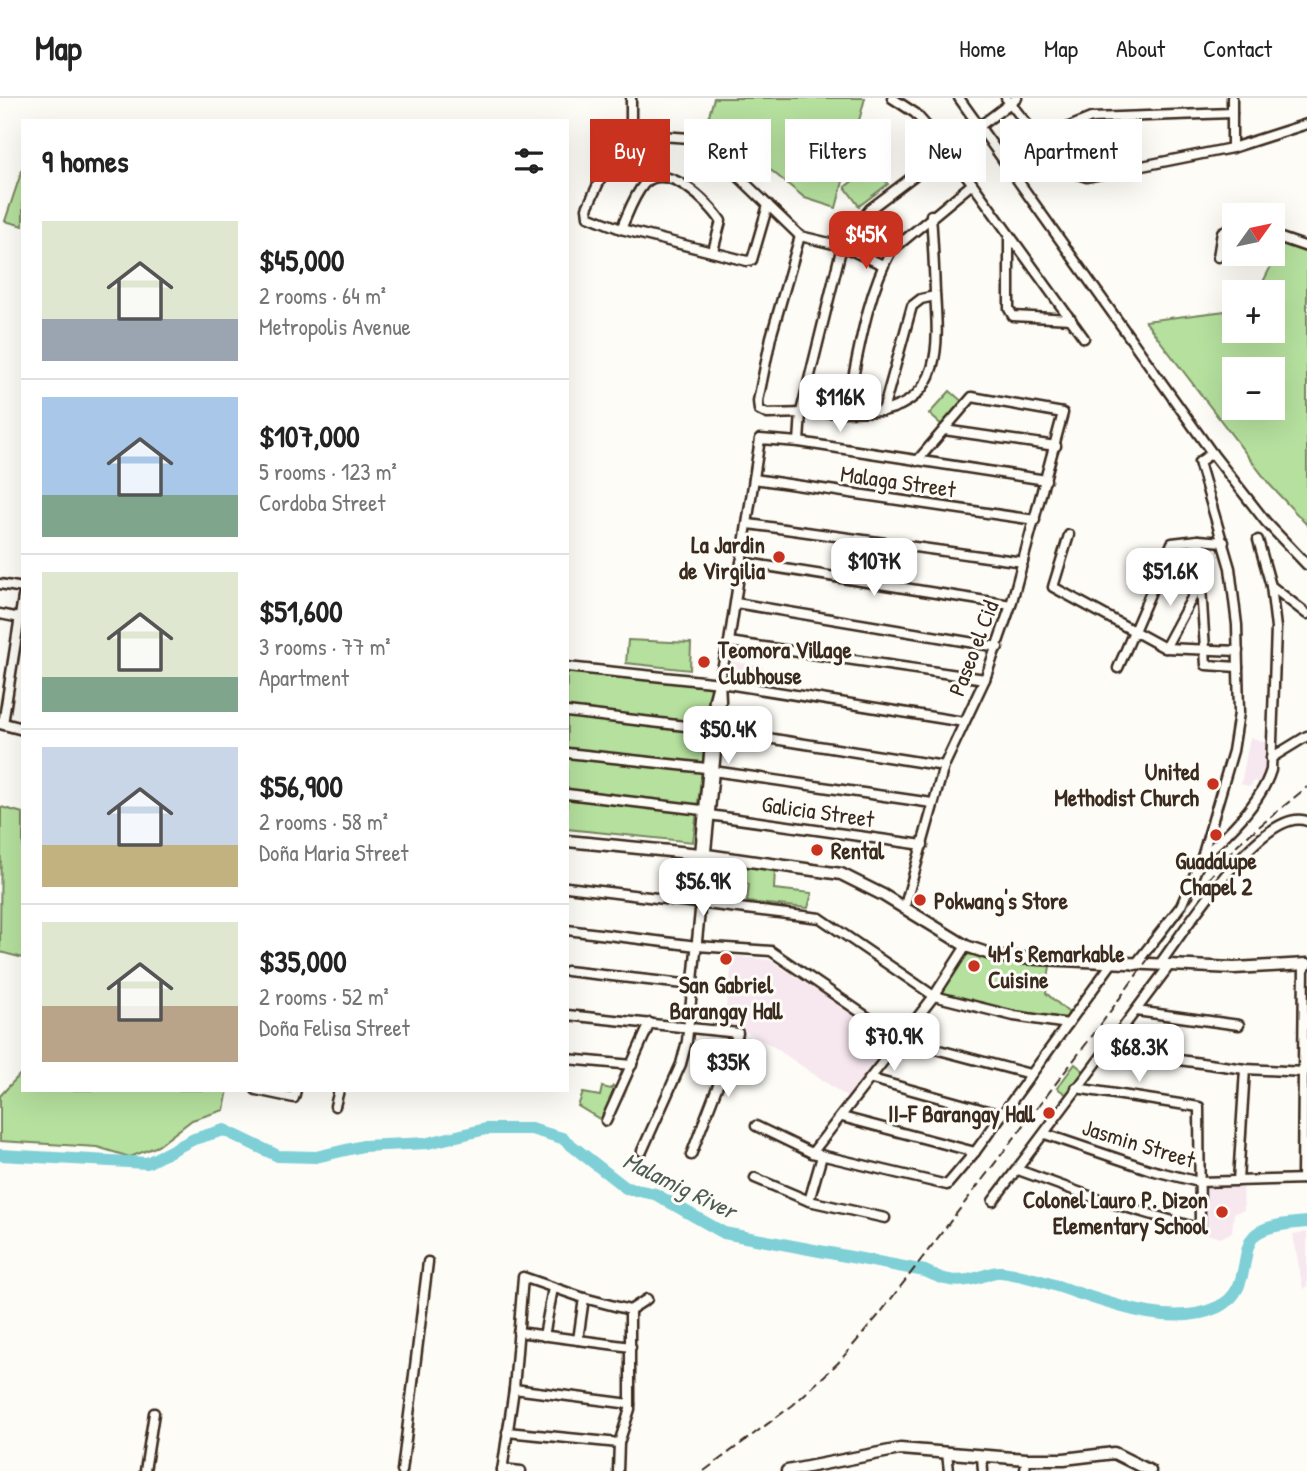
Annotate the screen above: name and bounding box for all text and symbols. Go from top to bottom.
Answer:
text: Map [35,26,82,70]
text: Home [959,32,1006,64]
text: Map [1044,32,1078,64]
text: About [1116,32,1165,64]
text: Contact [1203,32,1272,64]
chip: Buy [590,119,670,182]
chip: Rent [684,119,771,182]
chip: Filters [785,119,891,182]
chip: New [905,119,986,182]
chip: Apartment [1000,119,1142,182]
text: 9 homes [42,141,129,181]
icon: filters [510,142,548,180]
north arrow [1222,203,1284,266]
map controls [1222,203,1285,420]
pin: $45K [825,212,907,271]
text: $45K [845,218,887,249]
text: $45,000 [259,240,345,280]
icon: home [98,249,182,333]
text: 2 rooms · 64 m² [259,280,386,311]
button: + [1222,280,1285,343]
text: Metropolis Avenue [259,311,411,342]
button: − [1222,357,1285,420]
pin: $116K [791,374,889,434]
text: $116K [815,381,865,412]
text: $107,000 [259,416,360,456]
icon: home [98,425,182,509]
text: 5 rooms · 123 m² [259,456,397,487]
street label: Malaga Street [838,458,959,505]
text: Cordoba Street [259,487,385,518]
place label: La Jardin de Virgilia [679,529,765,587]
pin: $107K [825,538,923,598]
text: $107K [847,545,901,576]
pin: $51.6K [1113,548,1227,608]
marker: La Jardin de Virgilia [771,549,787,565]
text: $51.6K [1142,555,1198,586]
text: $51,600 [259,591,343,631]
street label: Paseo el Cid [941,596,1005,700]
icon: home [98,600,182,684]
text: 3 rooms · 77 m² [259,631,391,662]
place label: Teomora Village Clubhouse [717,634,852,691]
marker: Teomora Village Clubhouse [696,654,712,670]
text: Apartment [259,662,349,693]
pin: $50.4K [671,706,785,766]
text: $50.4K [699,713,757,744]
place label: United Methodist Church [1054,756,1199,813]
text: $56,900 [259,766,343,806]
icon: home [98,775,182,859]
marker: United Methodist Church [1205,776,1221,792]
street label: Galicia Street [760,788,877,834]
text: 2 rooms · 58 m² [259,806,388,837]
marker: Guadalupe Chapel 2 [1208,827,1224,843]
place label: Rental [831,835,885,866]
text: Doña Maria Street [259,837,408,868]
marker: Rental [809,842,825,858]
place label: Guadalupe Chapel 2 [1175,845,1258,903]
pin: $56.9K [646,858,760,918]
text: $56.9K [675,865,731,896]
place label: Pokwang's Store [934,885,1069,917]
marker: Pokwang's Store [912,892,928,908]
place label: 4M's Remarkable Cuisine [988,938,1125,995]
text: $35,000 [259,941,347,981]
icon: home [98,950,182,1034]
marker: San Gabriel Barangay Hall [718,951,734,967]
marker: 4M's Remarkable Cuisine [966,958,982,974]
place label: San Gabriel Barangay Hall [670,969,784,1027]
text: 2 rooms · 52 m² [259,981,389,1012]
text: Doña Felisa Street [259,1012,410,1043]
pin: $70.9K [837,1014,951,1073]
text: $70.9K [865,1020,923,1051]
pin: $68.3K [1082,1024,1196,1084]
text: $68.3K [1110,1031,1168,1062]
pin: $35K [687,1040,769,1099]
text: $35K [706,1046,750,1077]
place label: II-F Barangay Hall [888,1098,1036,1130]
marker: II-F Barangay Hall [1041,1105,1057,1121]
street label: Jasmin Street [1079,1111,1200,1175]
water label: Malamig River [618,1144,744,1228]
place label: Colonel Lauro P. Dizon Elementary School [1023,1184,1209,1242]
marker: Colonel Lauro P. Dizon Elementary School [1214,1204,1230,1220]

